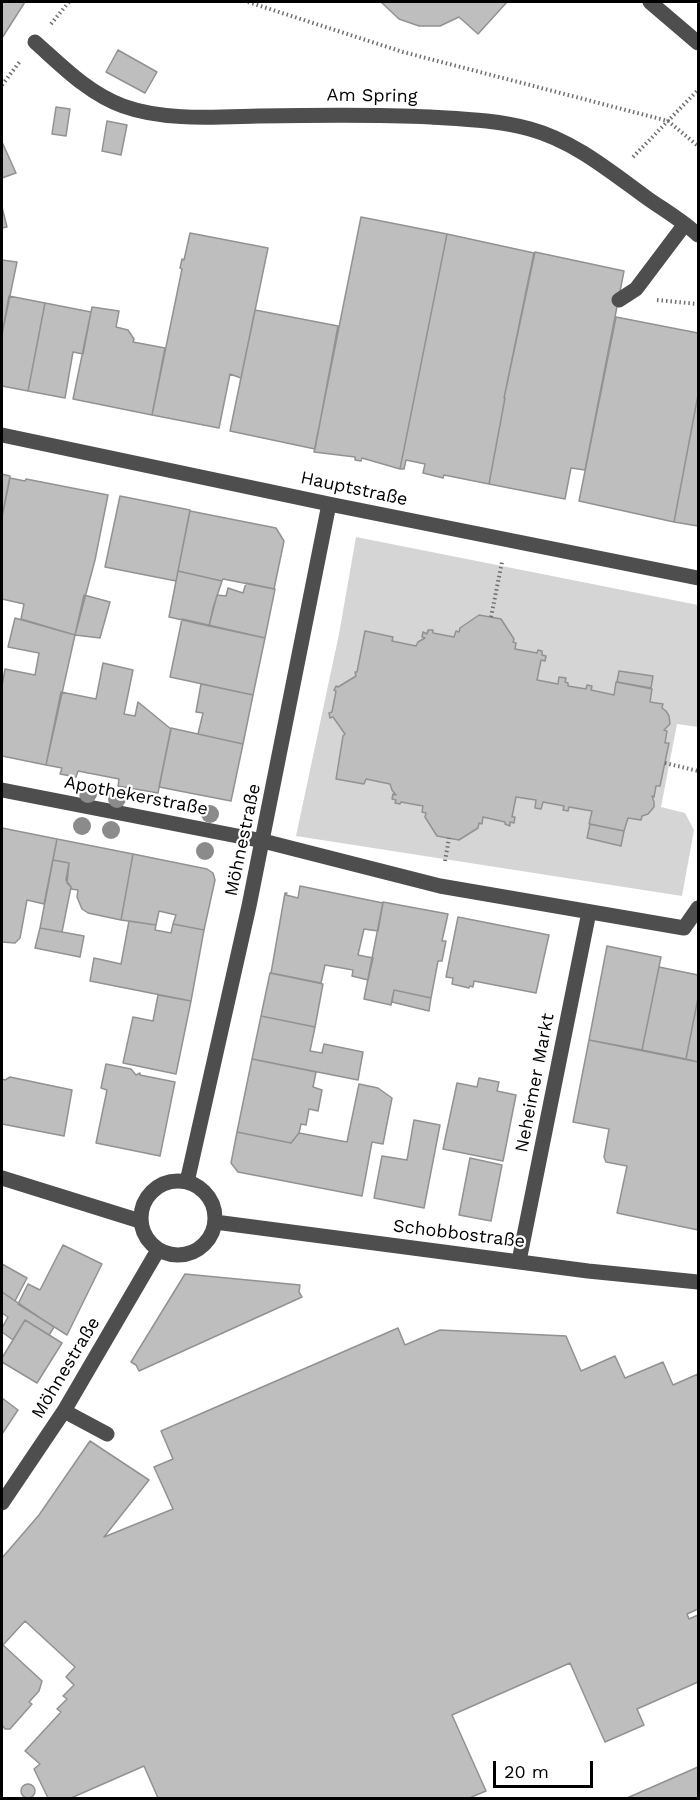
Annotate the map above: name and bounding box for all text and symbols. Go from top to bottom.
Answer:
street label: Am Spring [326,84,418,108]
street label: Hauptstraße [299,467,409,511]
street label: Apothekerstraße [62,771,210,821]
street label: Möhnestraße [221,782,265,898]
street label: Neheimer Markt [511,1012,559,1154]
street label: Schobbostraße [392,1215,526,1253]
street label: Möhnestraße [27,1313,105,1423]
scale bar [496,1749,596,1787]
text: 20 m [504,1761,549,1782]

